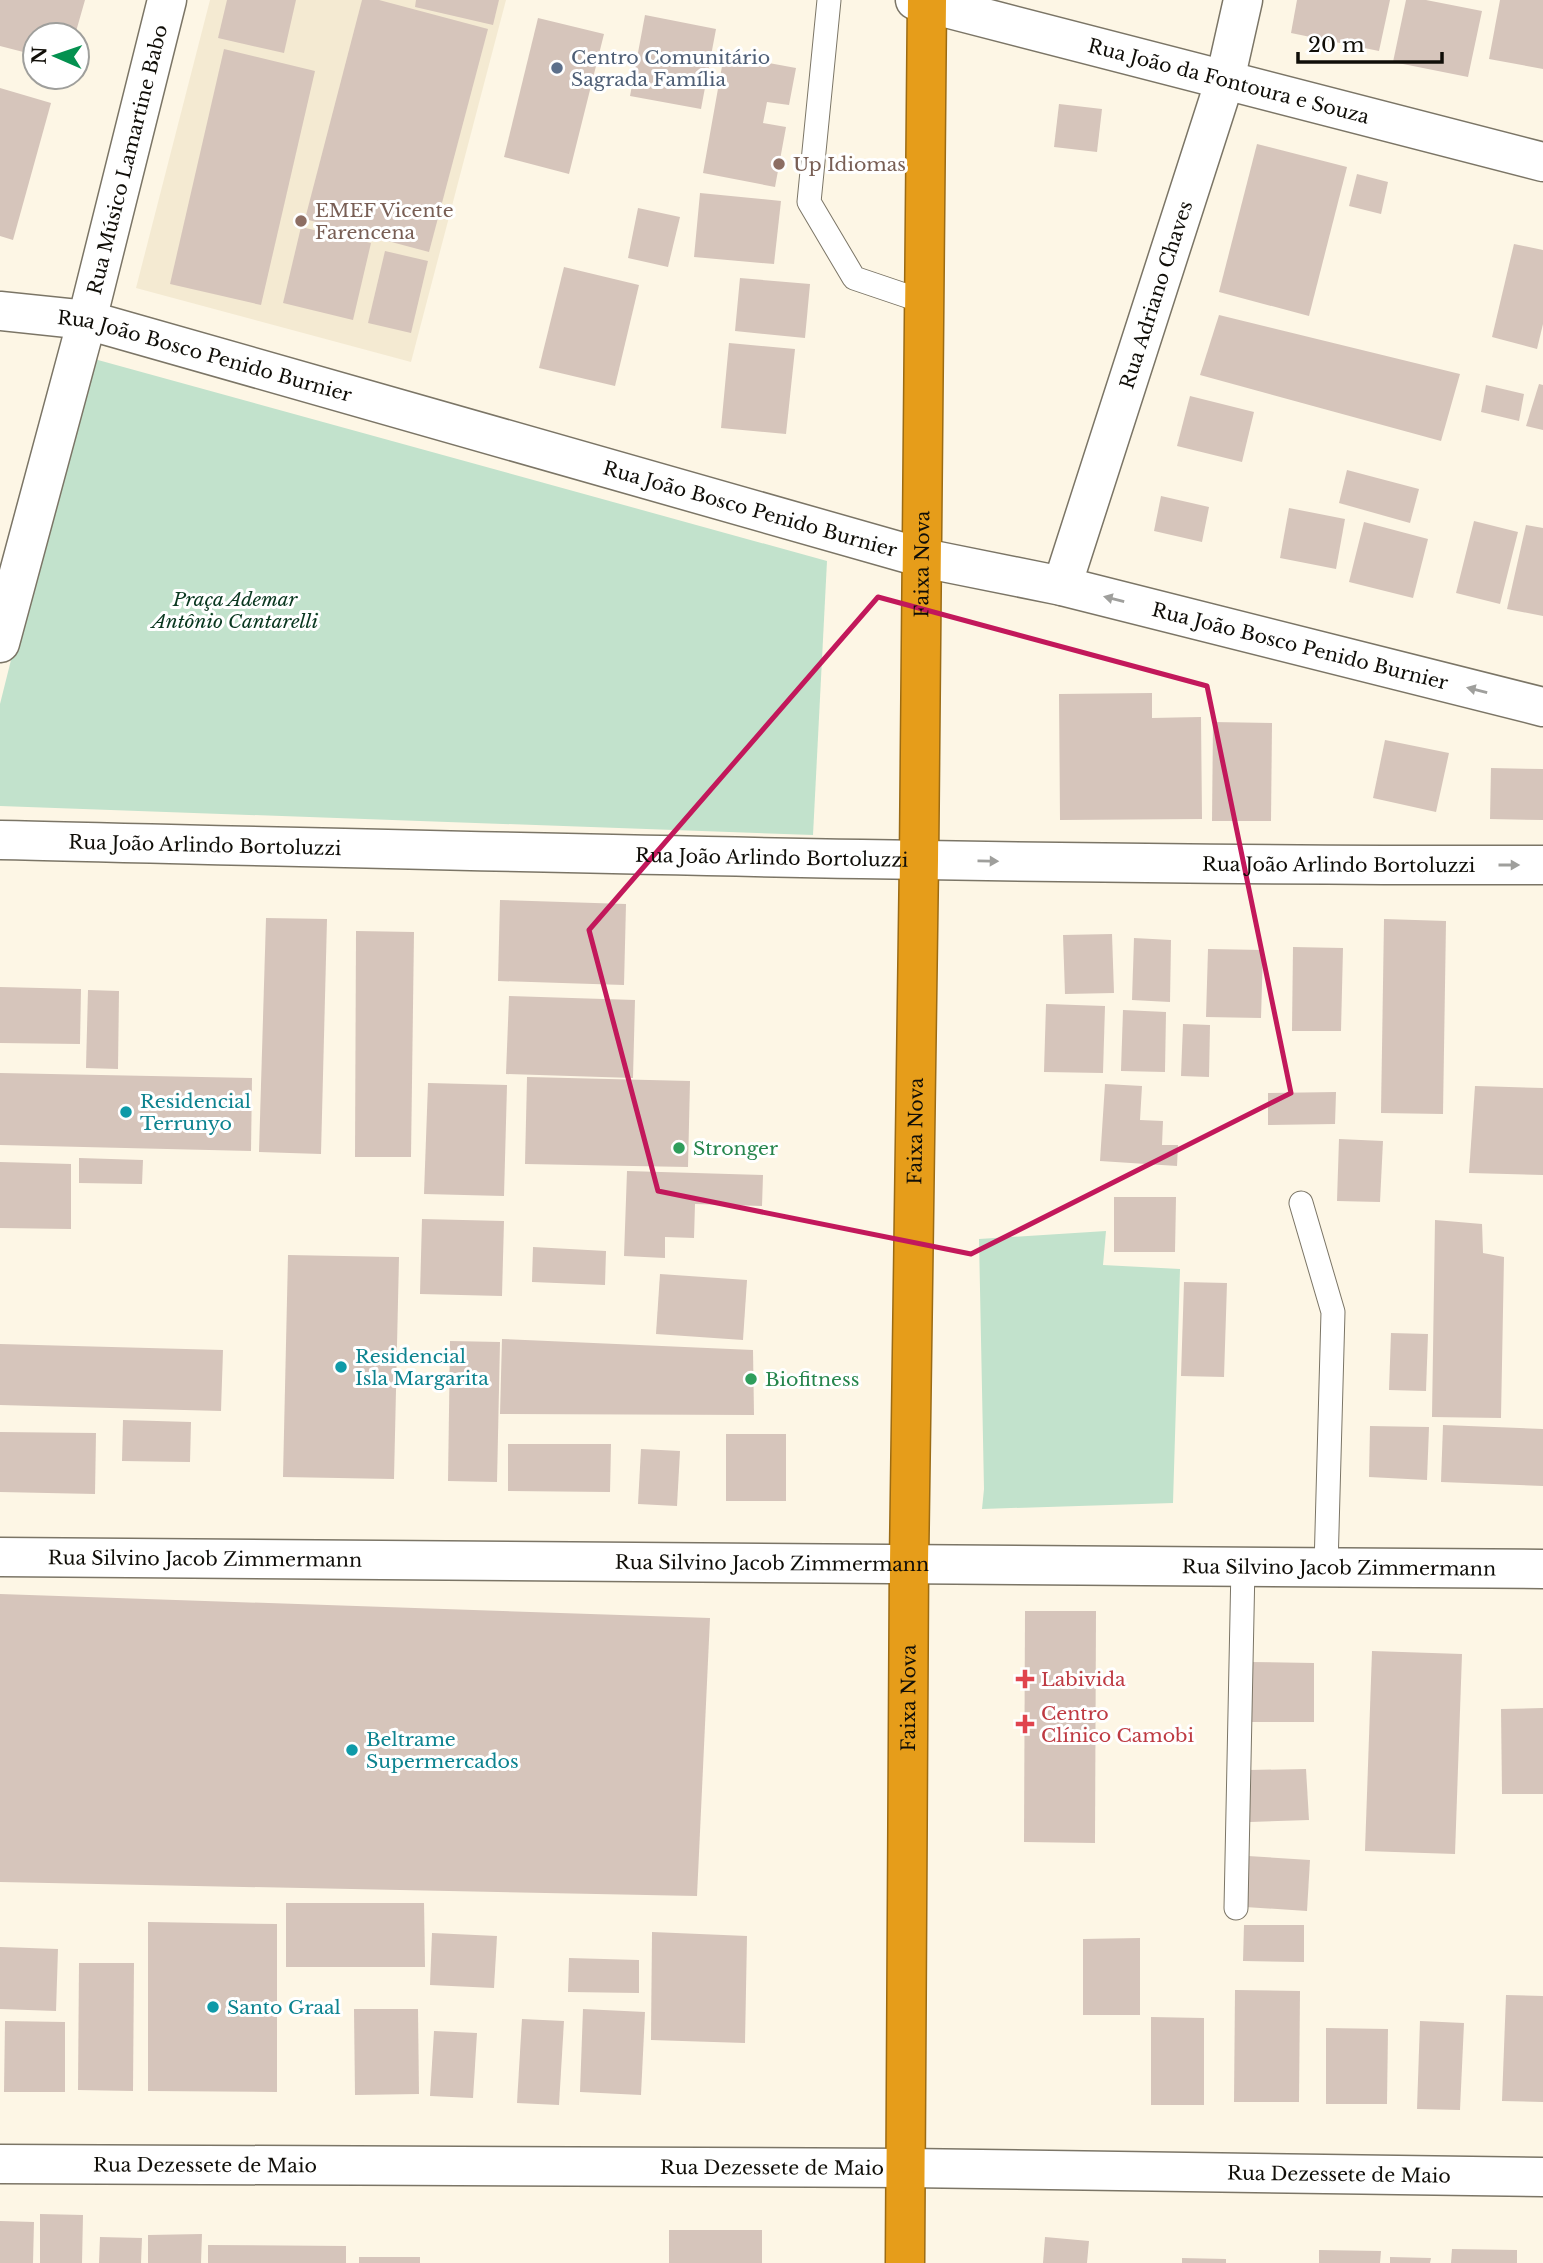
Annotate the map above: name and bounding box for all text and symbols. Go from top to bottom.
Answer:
north arrow [21,21,91,91]
scale bar [1298,21,1442,65]
street label: Rua Músico Lamartine Babo [83,22,172,297]
text: 20 m [1308,32,1365,58]
street label: Rua João da Fontoura e Souza [1086,34,1372,129]
text: N [28,46,51,65]
place label: Centro Comunitário Sagrada Família [571,46,770,91]
marker: Centro Comunitário Sagrada Família [549,60,565,76]
place label: Up Idiomas [793,153,906,176]
marker: Up Idiomas [771,156,787,172]
street label: Rua Adriano Chaves [1115,198,1197,392]
place label: EMEF Vicente Farencena [315,199,454,244]
marker: EMEF Vicente Farencena [293,213,309,229]
street label: Rua João Bosco Penido Burnier [56,306,354,407]
street label: Rua João Bosco Penido Burnier [600,457,900,562]
street label: Faixa Nova [910,510,934,618]
park label: Praça Ademar Antônio Cantarelli [149,588,318,633]
one-way arrow [1102,593,1124,604]
street label: Rua João Bosco Penido Burnier [1149,598,1450,695]
one-way arrow [1466,684,1488,695]
street label: Rua João Arlindo Bortoluzzi [68,831,342,860]
street label: Rua João Arlindo Bortoluzzi [635,844,909,872]
street label: Rua João Arlindo Bortoluzzi [1202,853,1476,877]
one-way arrow [977,855,999,867]
one-way arrow [1498,859,1520,871]
street label: Faixa Nova [903,1077,928,1185]
place label: Residencial Terrunyo [140,1090,251,1135]
marker: Residencial Terrunyo [118,1104,134,1120]
place label: Stronger [693,1137,778,1160]
marker: Stronger [671,1140,687,1156]
place label: Residencial Isla Margarita [355,1345,489,1390]
marker: Residencial Isla Margarita [333,1359,349,1375]
place label: Biofitness [765,1368,859,1391]
marker: Biofitness [743,1371,759,1387]
street label: Rua Silvino Jacob Zimmermann [48,1546,362,1572]
street label: Rua Silvino Jacob Zimmermann [615,1551,929,1576]
street label: Rua Silvino Jacob Zimmermann [1182,1555,1496,1581]
street label: Faixa Nova [897,1644,921,1752]
place label: Labivida [1041,1668,1126,1691]
marker: Labivida [1015,1669,1035,1689]
place label: Centro Clínico Camobi [1041,1702,1195,1747]
marker: Centro Clínico Camobi [1015,1714,1035,1734]
place label: Beltrame Supermercados [366,1728,519,1773]
marker: Beltrame Supermercados [344,1742,360,1758]
place label: Santo Graal [227,1996,341,2019]
marker: Santo Graal [205,1999,221,2015]
street label: Rua Dezessete de Maio [93,2153,317,2177]
street label: Rua Dezessete de Maio [660,2156,884,2180]
street label: Rua Dezessete de Maio [1227,2162,1451,2188]

